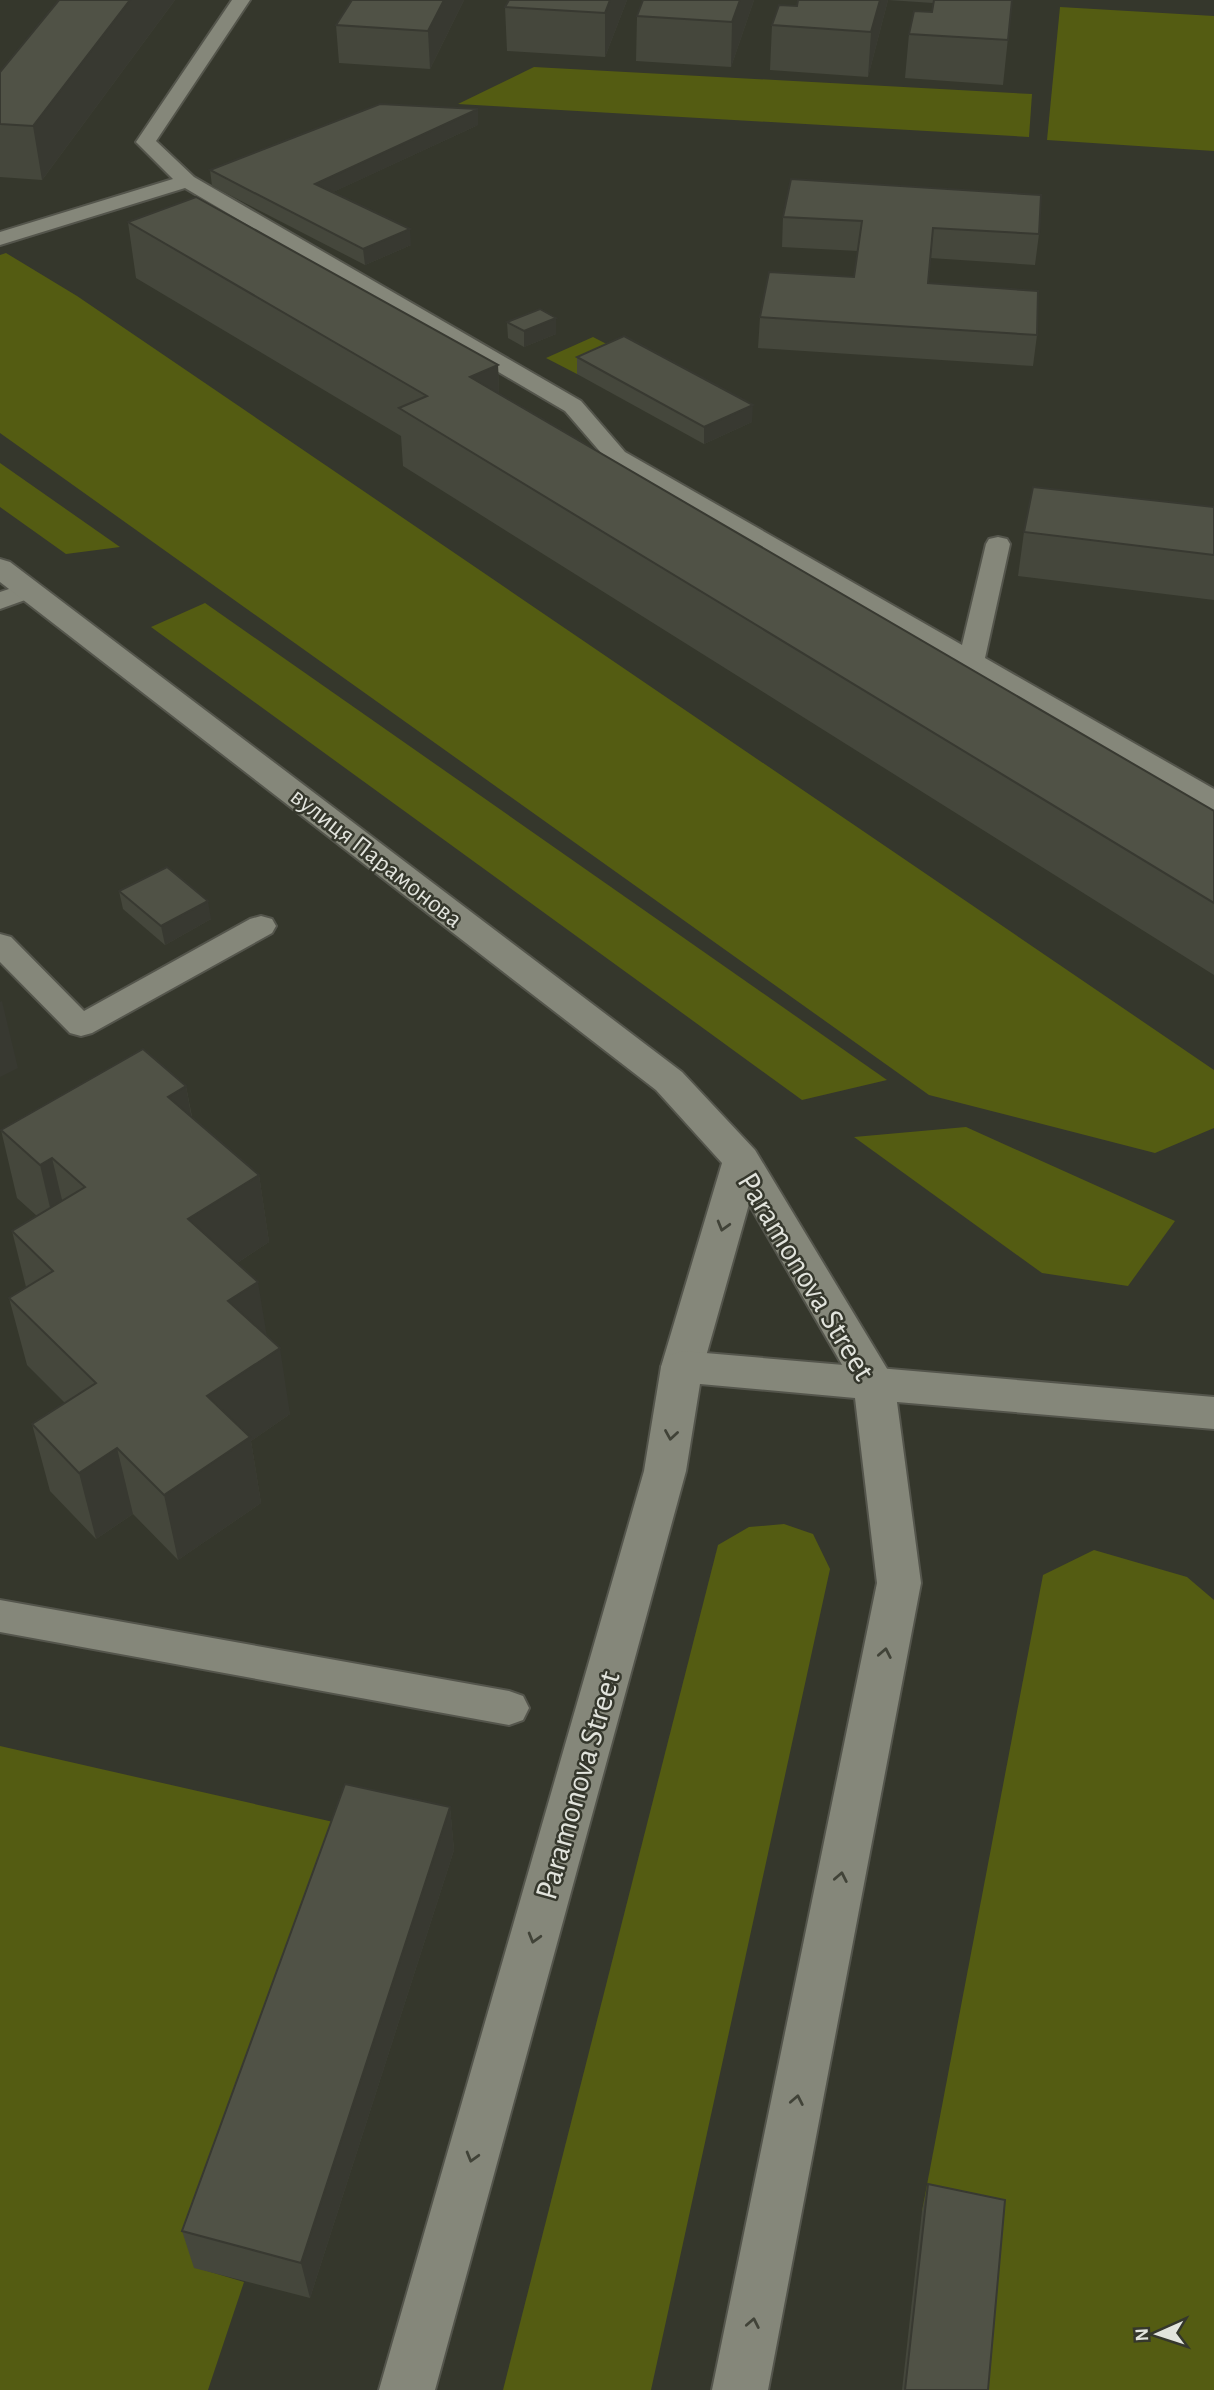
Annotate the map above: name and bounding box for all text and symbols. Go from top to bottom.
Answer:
street label: вулиця Парамонова [286,783,467,933]
street label: Paramonova Street [732,1167,881,1386]
one-way arrow [716,1220,731,1232]
one-way arrow [664,1429,679,1440]
one-way arrow [876,1647,891,1659]
street label: Paramonova Street [530,1667,626,1903]
one-way arrow [832,1871,847,1883]
one-way arrow [528,1931,542,1943]
one-way arrow [788,2094,803,2106]
one-way arrow [466,2150,481,2162]
north arrow [1123,2299,1193,2369]
one-way arrow [744,2317,759,2329]
text: N [1133,2328,1152,2342]

